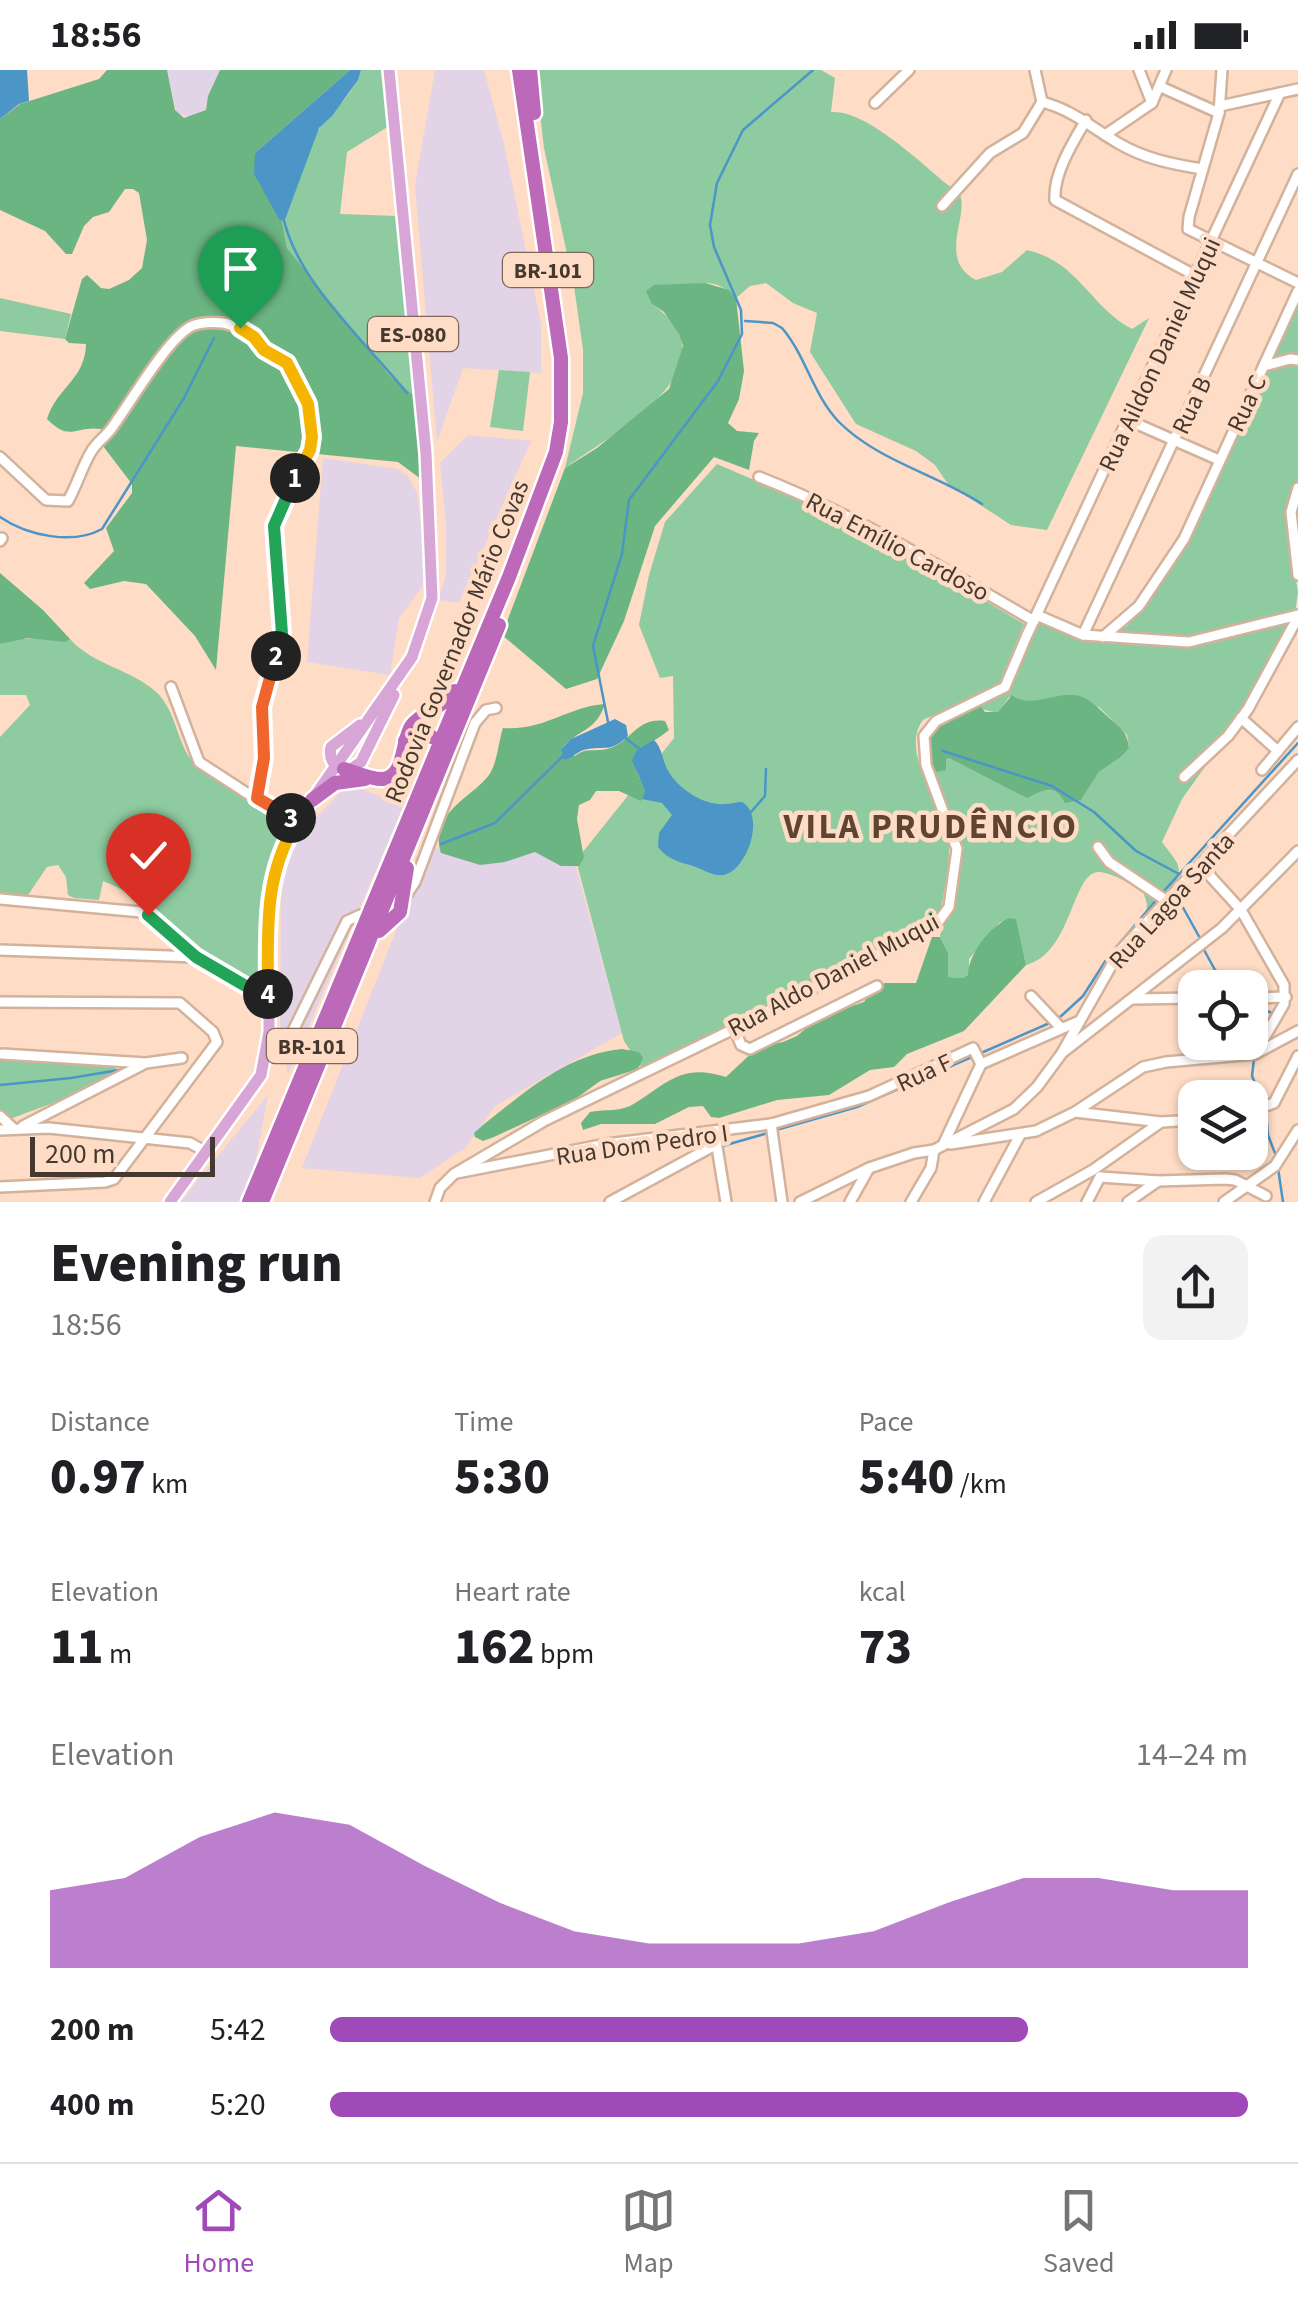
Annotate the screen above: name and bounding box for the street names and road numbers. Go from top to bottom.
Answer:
street label: Rua Aildon Daniel Muqui [1090,231,1230,477]
road number: BR-101 [503,253,593,287]
road number: ES-080 [368,317,458,351]
street label: Rua C [1218,369,1276,438]
street label: Rua B [1163,371,1221,440]
street label: Rodovia Governador Mário Covas [376,475,538,808]
street label: Rua Emílio Cardoso [799,483,996,610]
street label: Rua Lagoa Santa [1100,824,1243,977]
street label: Rua Aldo Daniel Muqui [721,904,946,1046]
road number: BR-101 [267,1029,357,1063]
street label: Rua F [891,1044,958,1101]
street label: Rua Dom Pedro I [554,1115,731,1175]

